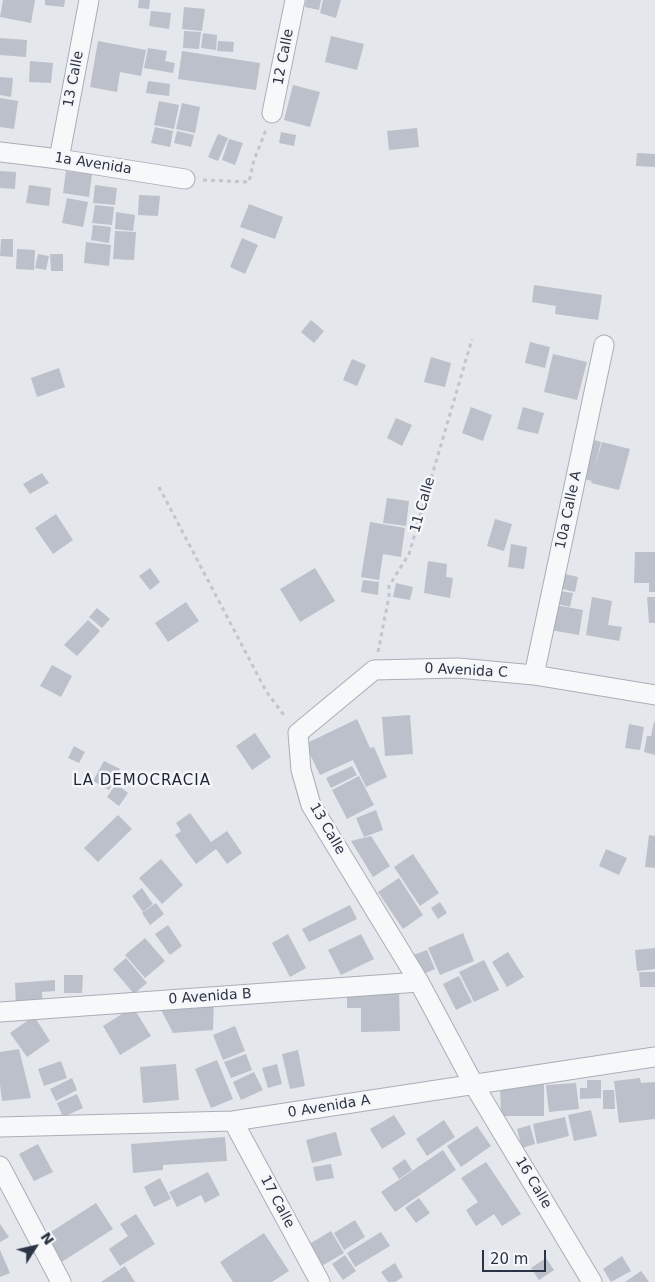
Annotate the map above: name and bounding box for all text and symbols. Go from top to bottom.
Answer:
street label: 12 Calle [270,27,298,87]
street label: 13 Calle [60,49,88,109]
street label: 1a Avenida [53,150,133,178]
street label: 10a Calle A [553,469,585,551]
street label: 11 Calle [407,475,439,535]
street label: 0 Avenida C [424,660,508,682]
district label: LA DEMOCRACIA [71,772,213,790]
street label: 13 Calle [305,800,349,858]
street label: 0 Avenida B [168,986,252,1008]
street label: 0 Avenida A [287,1092,371,1122]
street label: 16 Calle [511,1154,555,1212]
street label: 17 Calle [256,1173,298,1231]
north arrow [10,1222,60,1272]
text: N [37,1229,57,1248]
scale bar [485,1240,549,1272]
text: 20 m [490,1250,528,1268]

